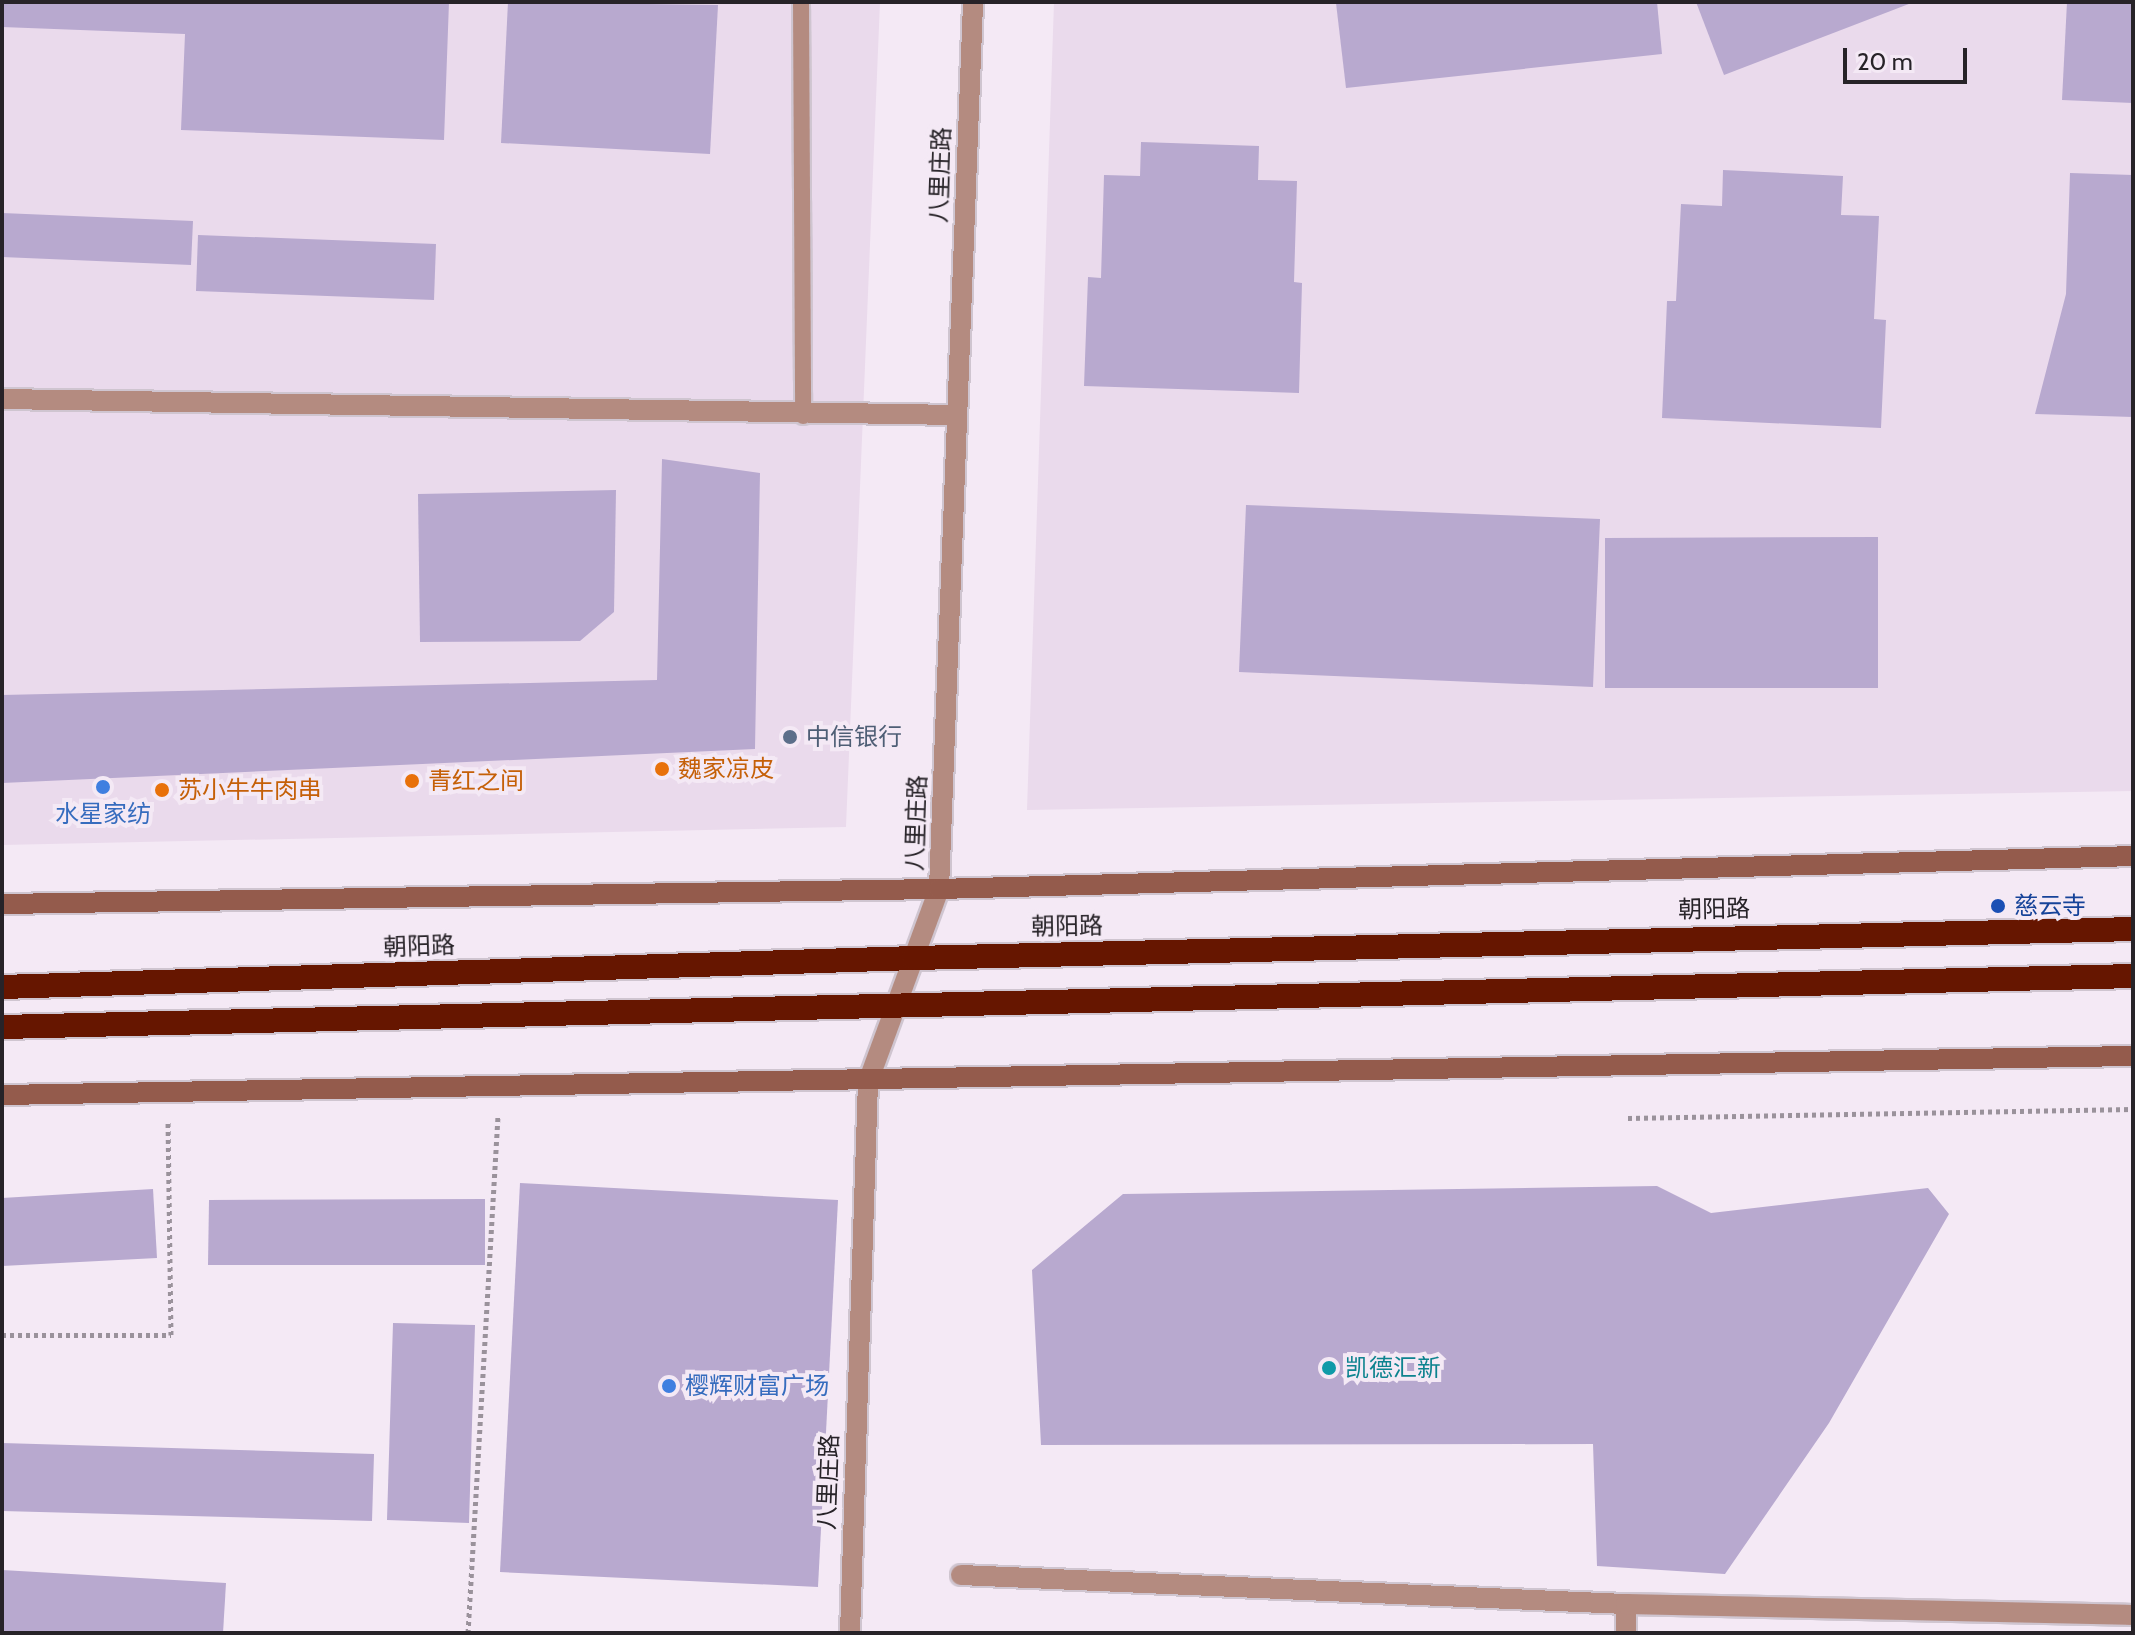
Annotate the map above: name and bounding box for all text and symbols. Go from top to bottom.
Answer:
scale bar [1847,32,1971,82]
text: 20 m [1857,47,1913,76]
street label: 八里庄路 [924,127,956,223]
place label: 中信银行 [806,723,902,751]
marker: 中信银行 [781,728,799,746]
place label: 魏家凉皮 [678,755,774,783]
marker: 魏家凉皮 [653,760,671,778]
place label: 青红之间 [428,767,524,795]
marker: 青红之间 [403,772,421,790]
street label: 八里庄路 [900,775,932,871]
place label: 苏小牛牛肉串 [178,776,322,804]
marker: 水星家纺 [94,778,112,796]
marker: 苏小牛牛肉串 [153,781,171,799]
place label: 水星家纺 [55,800,151,828]
place label: 慈云寺 [2014,892,2086,920]
street label: 朝阳路 [1678,894,1750,924]
marker: 慈云寺 [1989,897,2007,915]
street label: 朝阳路 [1031,911,1103,941]
street label: 朝阳路 [383,930,455,962]
place label: 凯德汇新 [1345,1354,1441,1382]
marker: 凯德汇新 [1320,1359,1338,1377]
place label: 樱辉财富广场 [685,1372,829,1400]
marker: 樱辉财富广场 [660,1377,678,1395]
street label: 八里庄路 [812,1434,844,1530]

